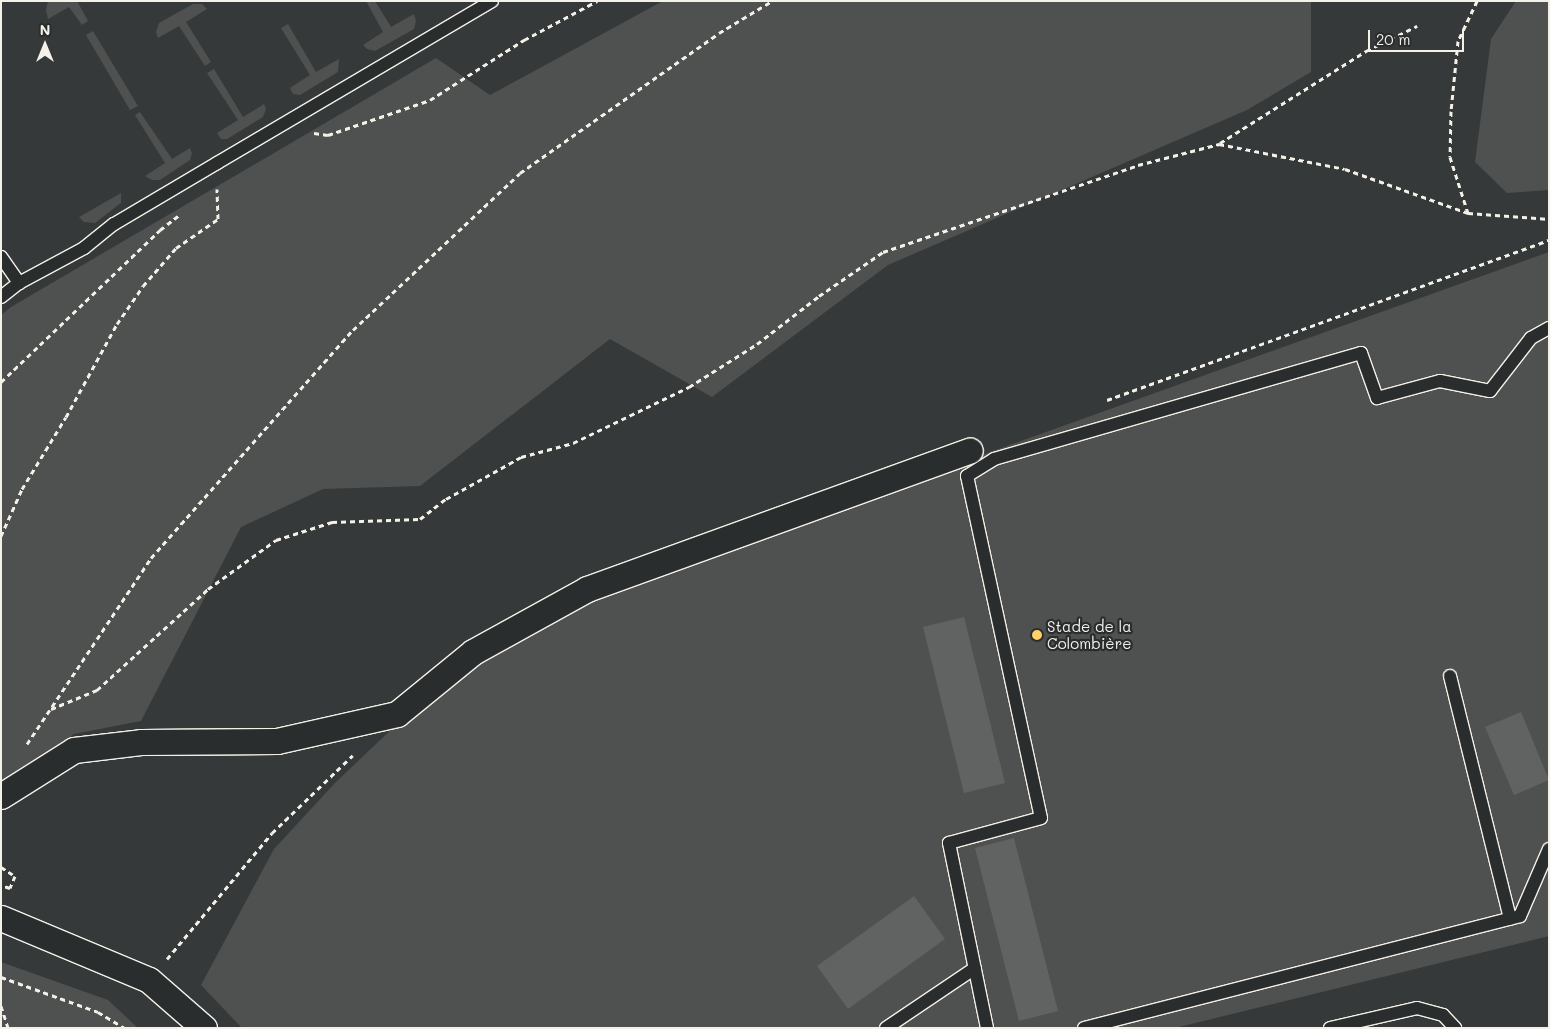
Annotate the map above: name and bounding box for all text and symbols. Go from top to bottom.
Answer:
north arrow [20,20,70,70]
text: N [40,20,50,39]
scale bar [1370,20,1466,52]
text: 20 m [1376,29,1410,49]
place label: Stade de la Colombière [1047,617,1132,652]
marker: Stade de la Colombière [1031,629,1043,641]

